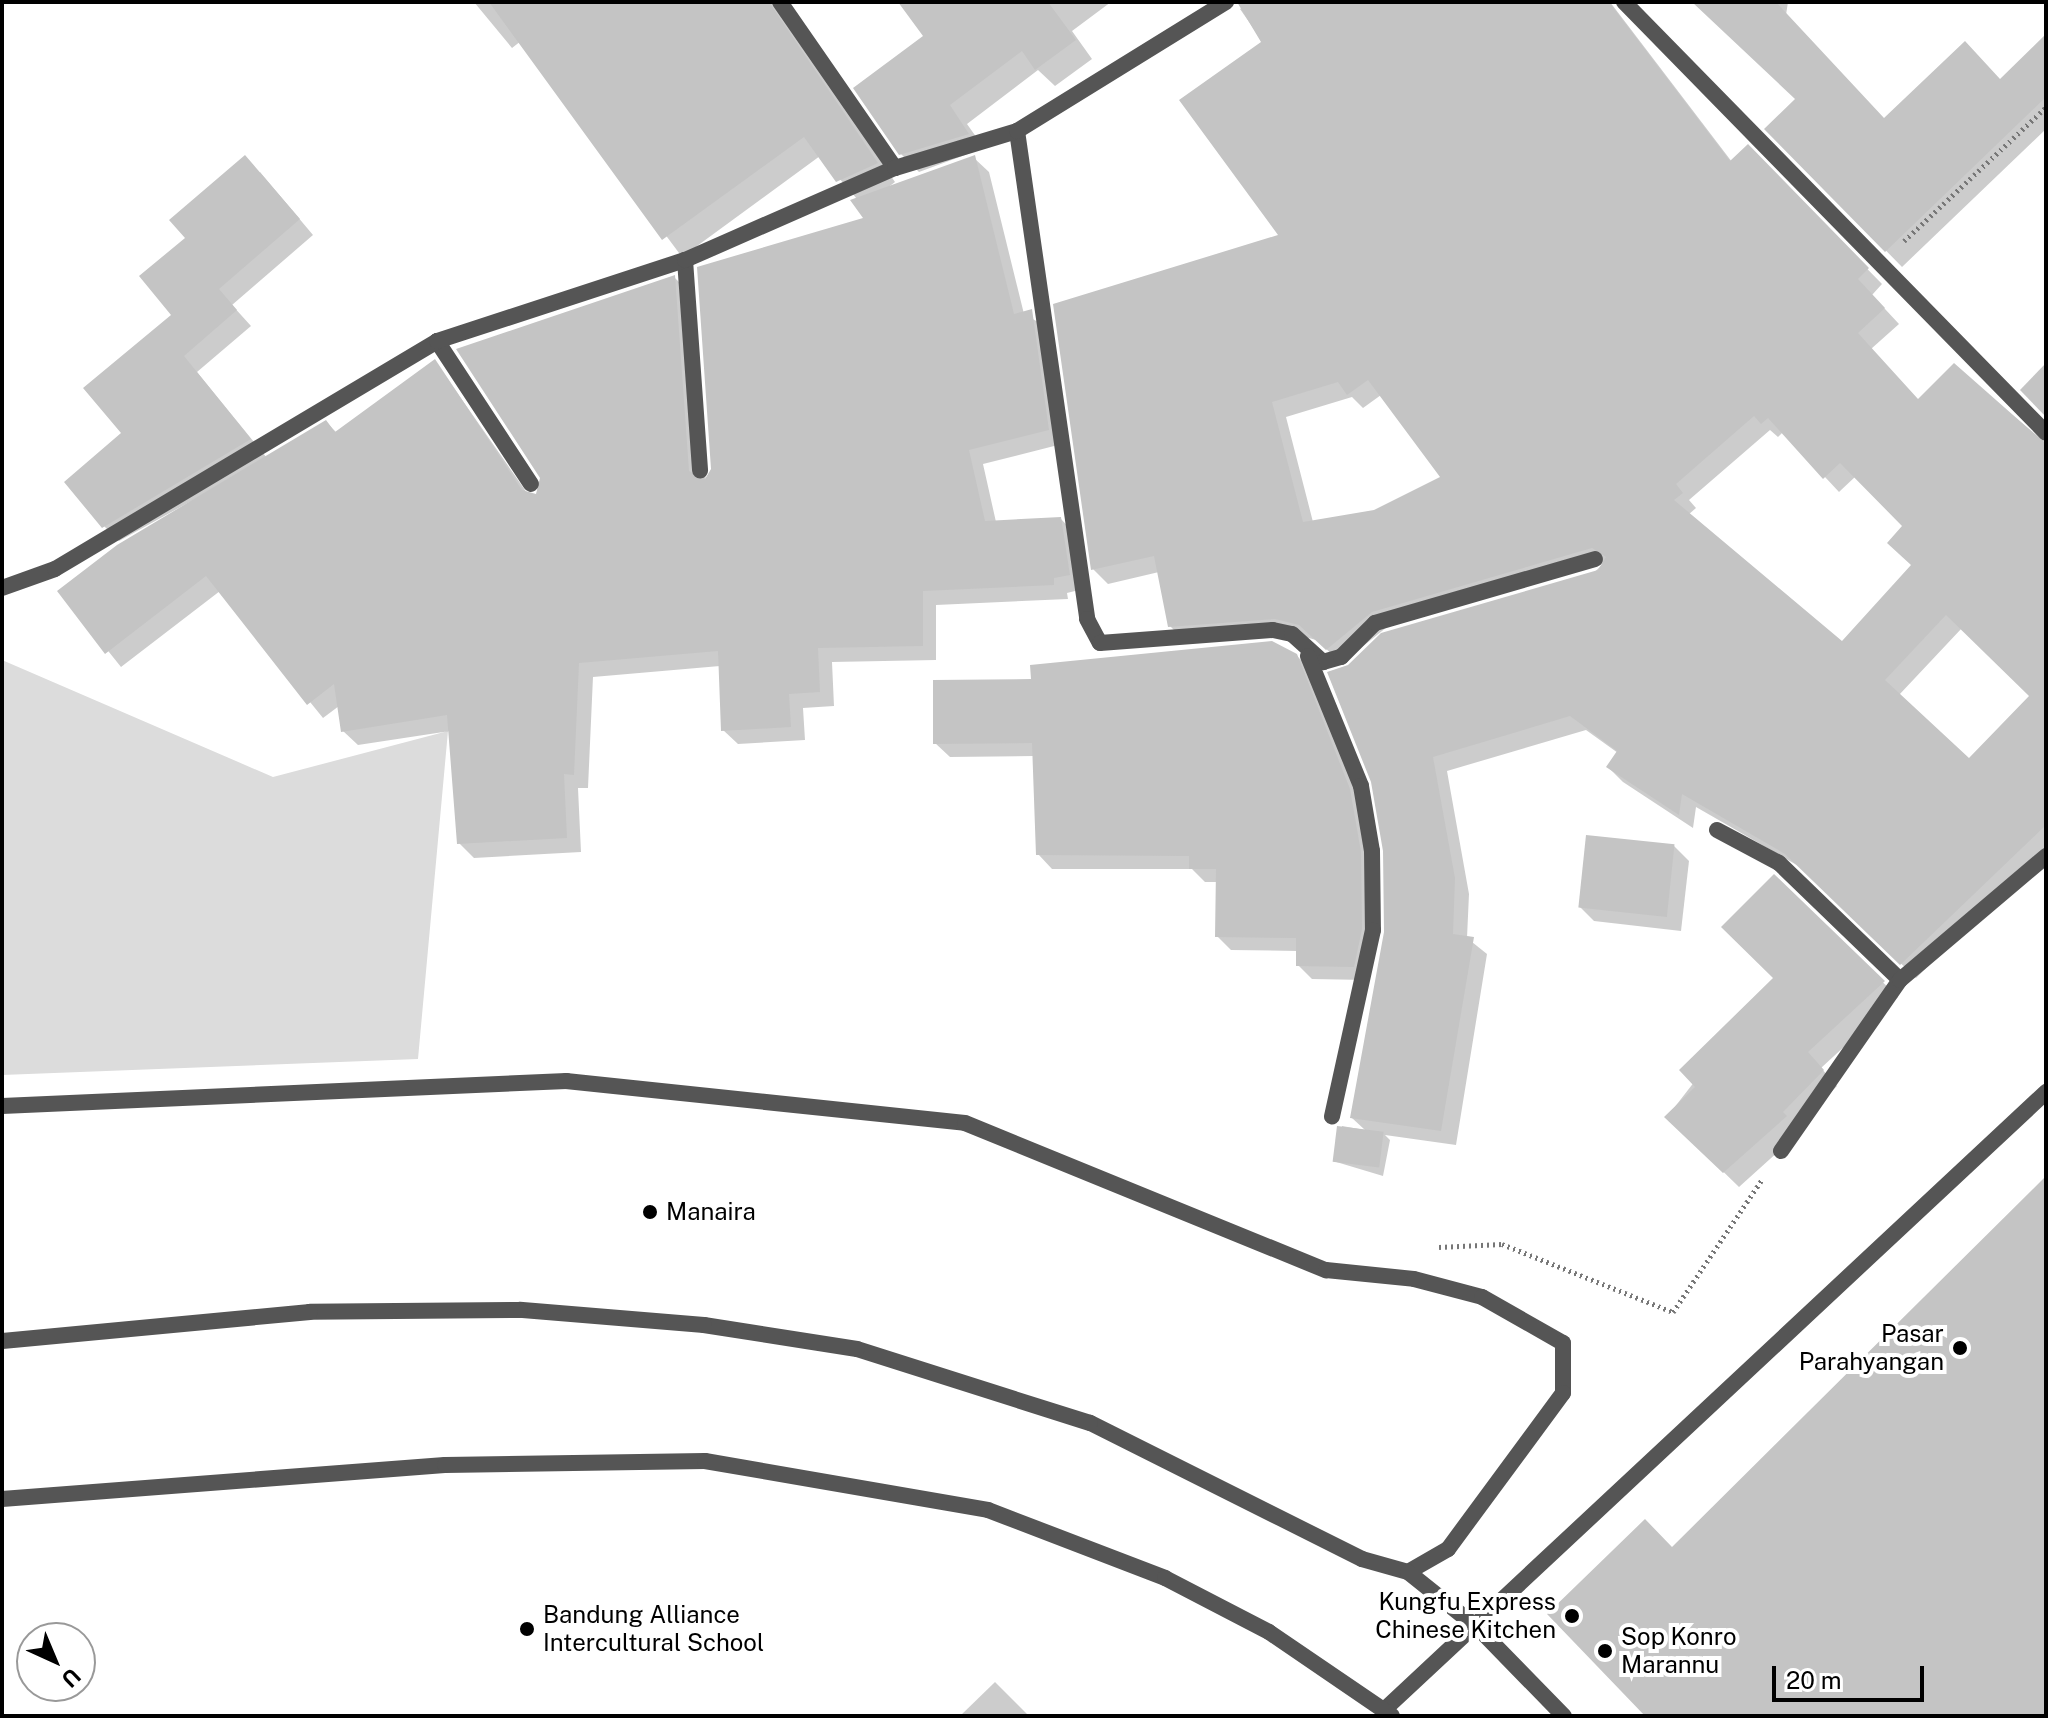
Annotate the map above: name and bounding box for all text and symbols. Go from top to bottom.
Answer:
place label: Manaira [666,1198,756,1226]
marker: Manaira [641,1203,659,1221]
place label: Pasar Parahyangan [1799,1320,1944,1376]
marker: Pasar Parahyangan [1951,1339,1969,1357]
place label: Kungfu Express Chinese Kitchen [1375,1588,1556,1644]
place label: Bandung Alliance Intercultural School [543,1601,764,1657]
marker: Kungfu Express Chinese Kitchen [1563,1607,1581,1625]
marker: Bandung Alliance Intercultural School [518,1620,536,1638]
north arrow [16,1622,96,1702]
place label: Sop Konro Marannu [1621,1623,1737,1679]
marker: Sop Konro Marannu [1596,1642,1614,1660]
scale bar [1776,1650,1928,1700]
text: U [57,1663,86,1693]
text: 20 m [1786,1666,1842,1694]

